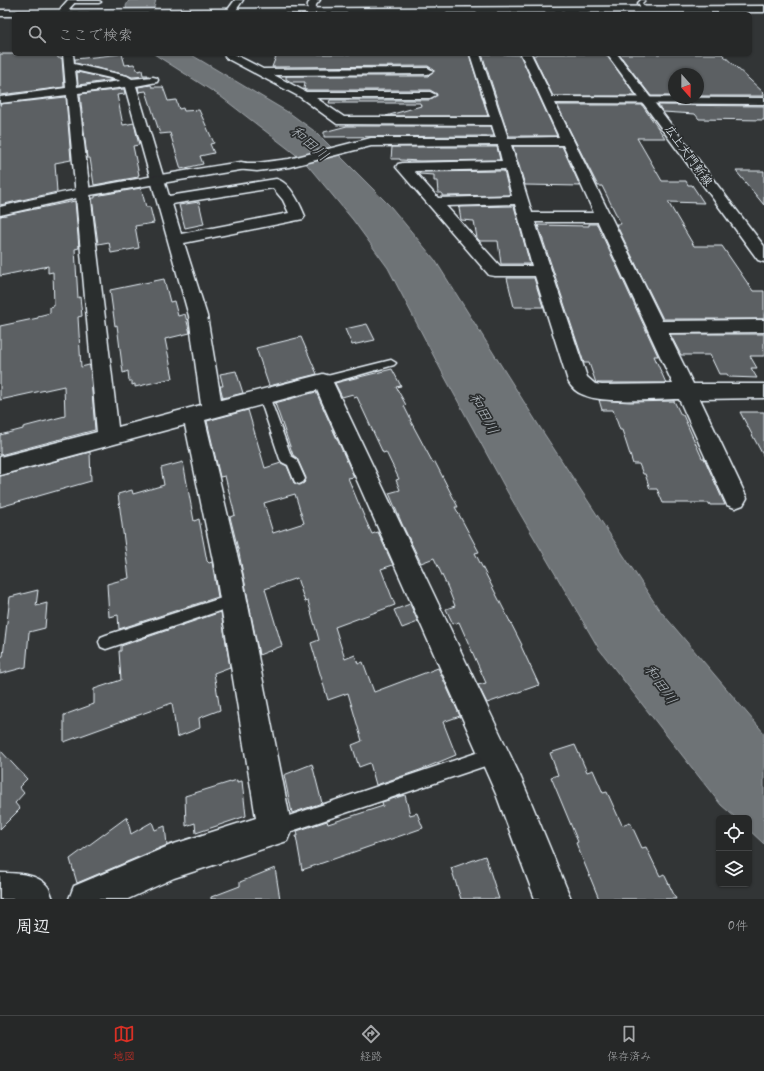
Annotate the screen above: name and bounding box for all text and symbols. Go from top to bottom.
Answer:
search box [12,12,752,56]
icon: search [26,23,48,45]
text: ここで検索 [58,26,133,46]
north arrow [668,68,704,104]
water label: 和田川 [285,122,333,166]
street label: 広上大門新線 [660,122,716,190]
water label: 和田川 [464,389,502,439]
water label: 和田川 [639,661,681,709]
map controls [716,815,752,887]
button: locate [716,815,752,851]
button: layers [716,851,752,887]
text: 周辺 [16,916,50,938]
text: 0件 [728,918,748,935]
tab: 地図 [113,1023,135,1064]
tab: 経路 [360,1023,382,1064]
tab: 保存済み [607,1023,651,1064]

